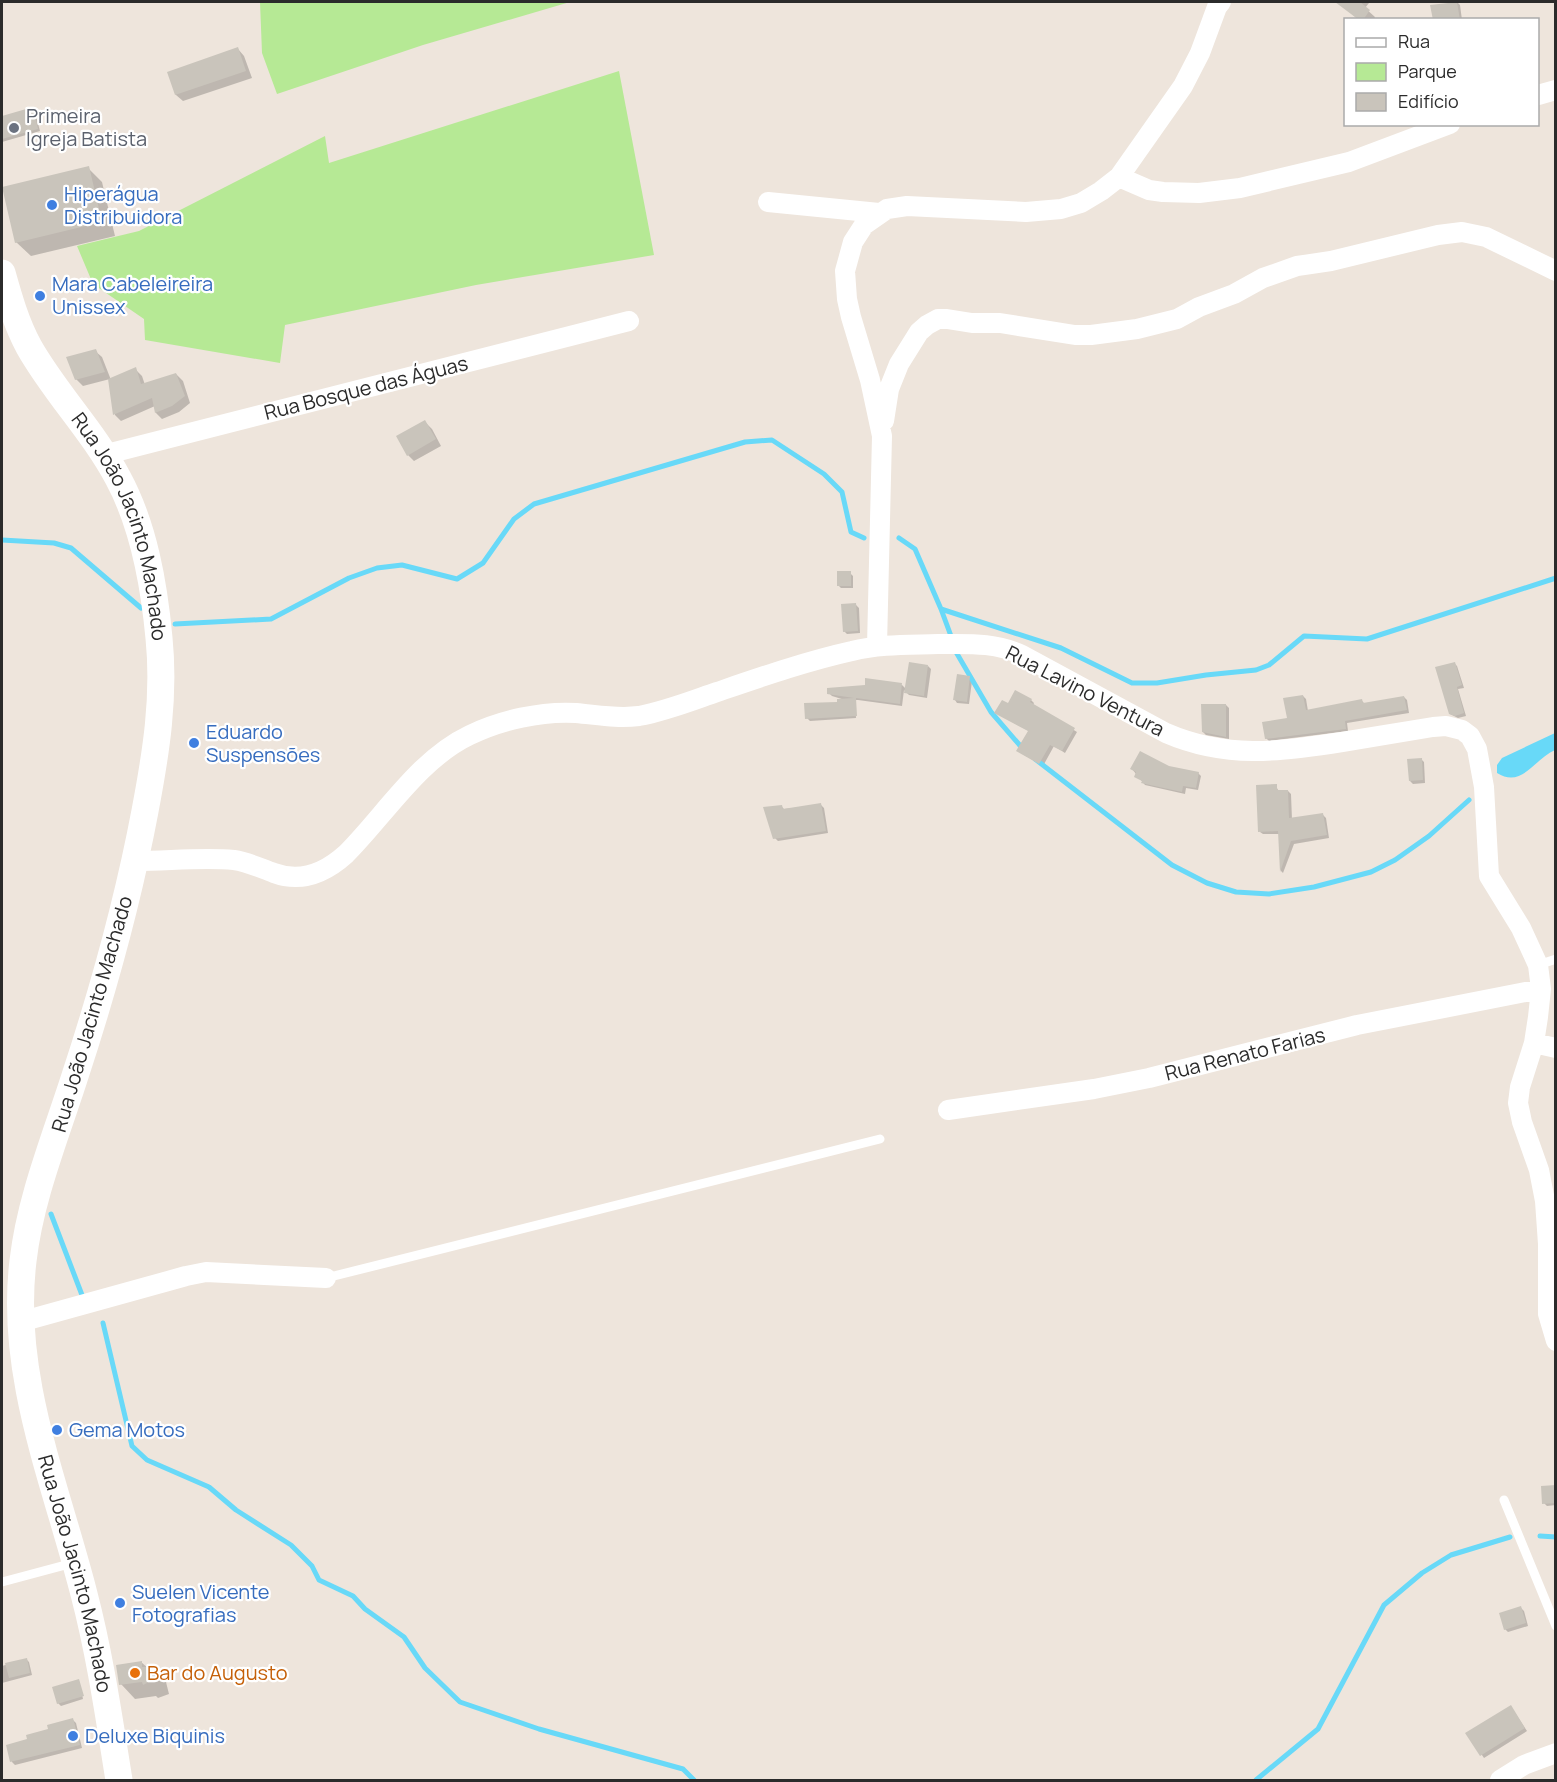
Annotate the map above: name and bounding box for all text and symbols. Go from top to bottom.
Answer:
legend [1344,18,1539,126]
text: Rua [1398,29,1430,53]
text: Parque [1398,59,1457,83]
text: Edifício [1398,89,1459,113]
place label: Primeira Igreja Batista [26,102,147,152]
marker: Primeira Igreja Batista [7,121,21,135]
place label: Hiperágua Distribuidora [64,180,182,230]
marker: Hiperágua Distribuidora [45,198,59,212]
place label: Mara Cabeleireira Unissex [52,270,213,320]
marker: Mara Cabeleireira Unissex [33,289,47,303]
street label: Rua Bosque das Águas [261,349,471,426]
street label: Rua João Jacinto Machado [66,407,173,642]
street label: Rua Lavino Ventura [1001,639,1169,742]
place label: Eduardo Suspensões [206,718,320,768]
marker: Eduardo Suspensões [187,736,201,750]
street label: Rua João Jacinto Machado [45,892,138,1135]
street label: Rua Renato Farias [1162,1021,1328,1086]
place label: Gema Motos [69,1416,185,1443]
marker: Gema Motos [50,1423,64,1437]
street label: Rua João Jacinto Machado [32,1452,119,1695]
place label: Suelen Vicente Fotografias [132,1578,270,1628]
marker: Suelen Vicente Fotografias [113,1596,127,1610]
place label: Bar do Augusto [147,1659,288,1686]
marker: Bar do Augusto [128,1666,142,1680]
place label: Deluxe Biquinis [85,1722,225,1749]
marker: Deluxe Biquinis [66,1729,80,1743]

